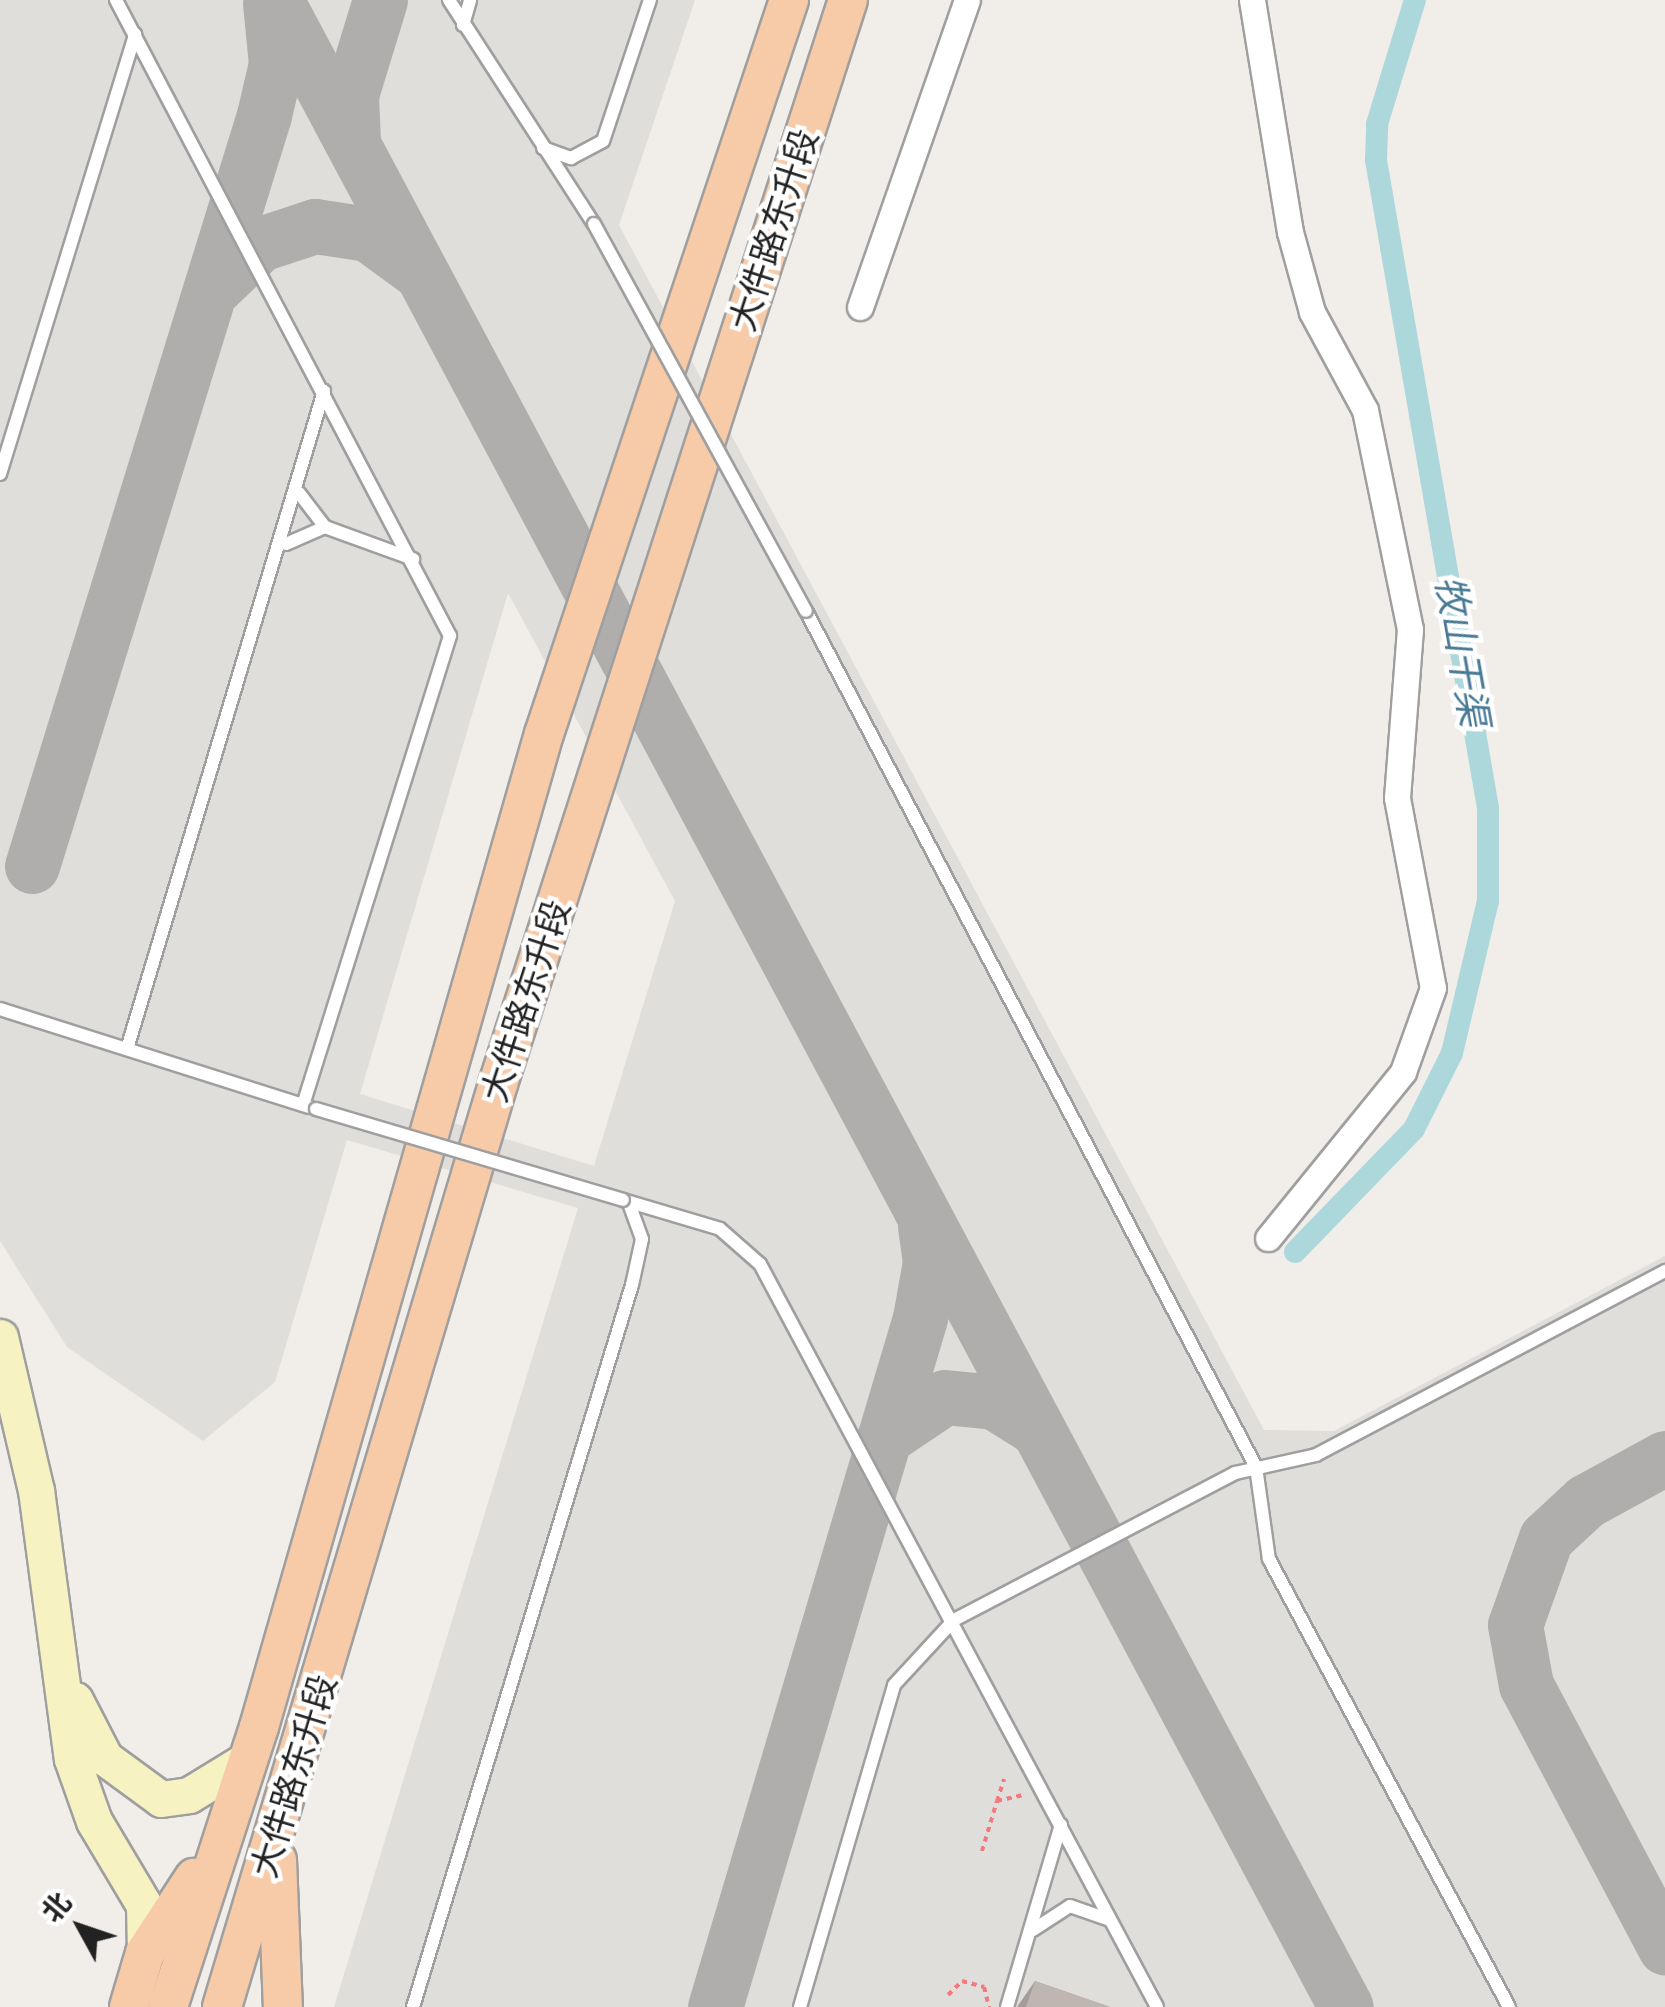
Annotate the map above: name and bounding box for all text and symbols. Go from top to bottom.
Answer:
street label: 大件路东升段 [722,124,826,336]
water label: 牧山干渠 [1425,572,1497,730]
street label: 大件路东升段 [474,895,578,1107]
street label: 大件路东升段 [243,1669,345,1883]
north arrow [30,1877,130,1977]
text: 北 [35,1886,78,1929]

